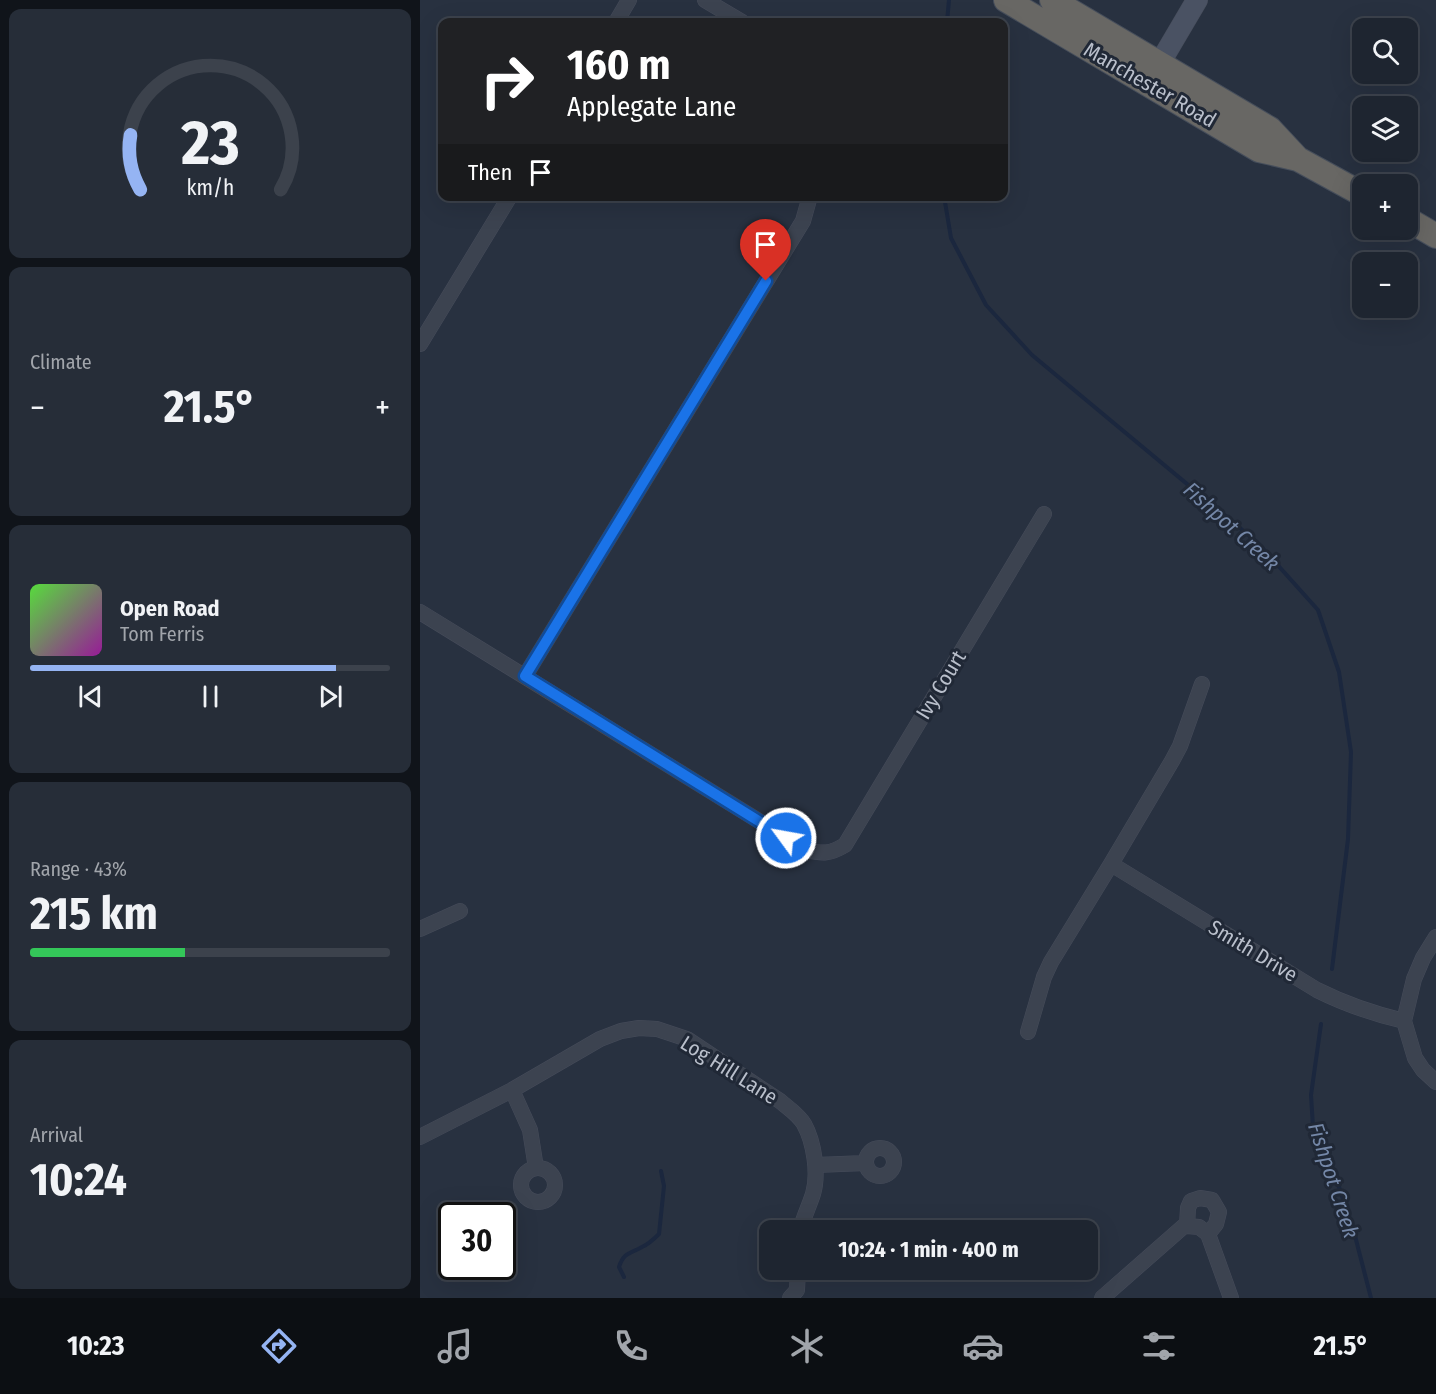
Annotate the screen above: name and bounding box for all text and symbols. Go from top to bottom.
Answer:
map controls [1352,18,1418,318]
button: search [1352,18,1418,84]
street label: Manchester Road [1079,37,1221,133]
text: 160 m [567,40,670,90]
icon: right [468,42,546,120]
text: Applegate Lane [567,91,736,123]
button: layers [1352,96,1418,162]
text: 23 [180,107,239,182]
icon: arrive [524,156,557,189]
text: Then [468,159,512,186]
button: + [1352,174,1418,240]
text: km/h [186,176,234,202]
pin [740,219,791,281]
icon: arrive [749,228,782,261]
button: − [1352,252,1418,318]
text: Climate [30,350,92,374]
text: 21.5° [164,380,256,434]
text: − [30,388,45,428]
text: + [375,388,390,428]
water label: Fishpot Creek [1178,476,1285,577]
text: Open Road [120,595,220,622]
text: Tom Ferris [120,622,204,646]
street label: Ivy Court [910,646,972,724]
icon: previous [74,680,107,713]
icon: pause [194,680,227,713]
icon: next [314,680,347,713]
position arrow [754,806,818,870]
text: Range · 43% [30,857,127,881]
text: 215 km [30,887,158,941]
street label: Smith Drive [1204,914,1302,988]
street label: Log Hill Lane [676,1030,782,1110]
water label: Fishpot Creek [1302,1119,1365,1241]
text: Arrival [30,1123,83,1147]
text: 10:24 [30,1153,127,1207]
speed limit sign: 30 [438,1202,516,1280]
text: 10:24 · 1 min · 400 m [838,1236,1019,1263]
icon: directions [258,1325,300,1367]
icon: music [434,1325,476,1367]
icon: phone [610,1325,652,1367]
icon: climate [786,1325,828,1367]
icon: car [962,1325,1004,1367]
icon: filters [1138,1325,1180,1367]
text: 10:23 [67,1330,125,1362]
text: 21.5° [1313,1330,1369,1362]

